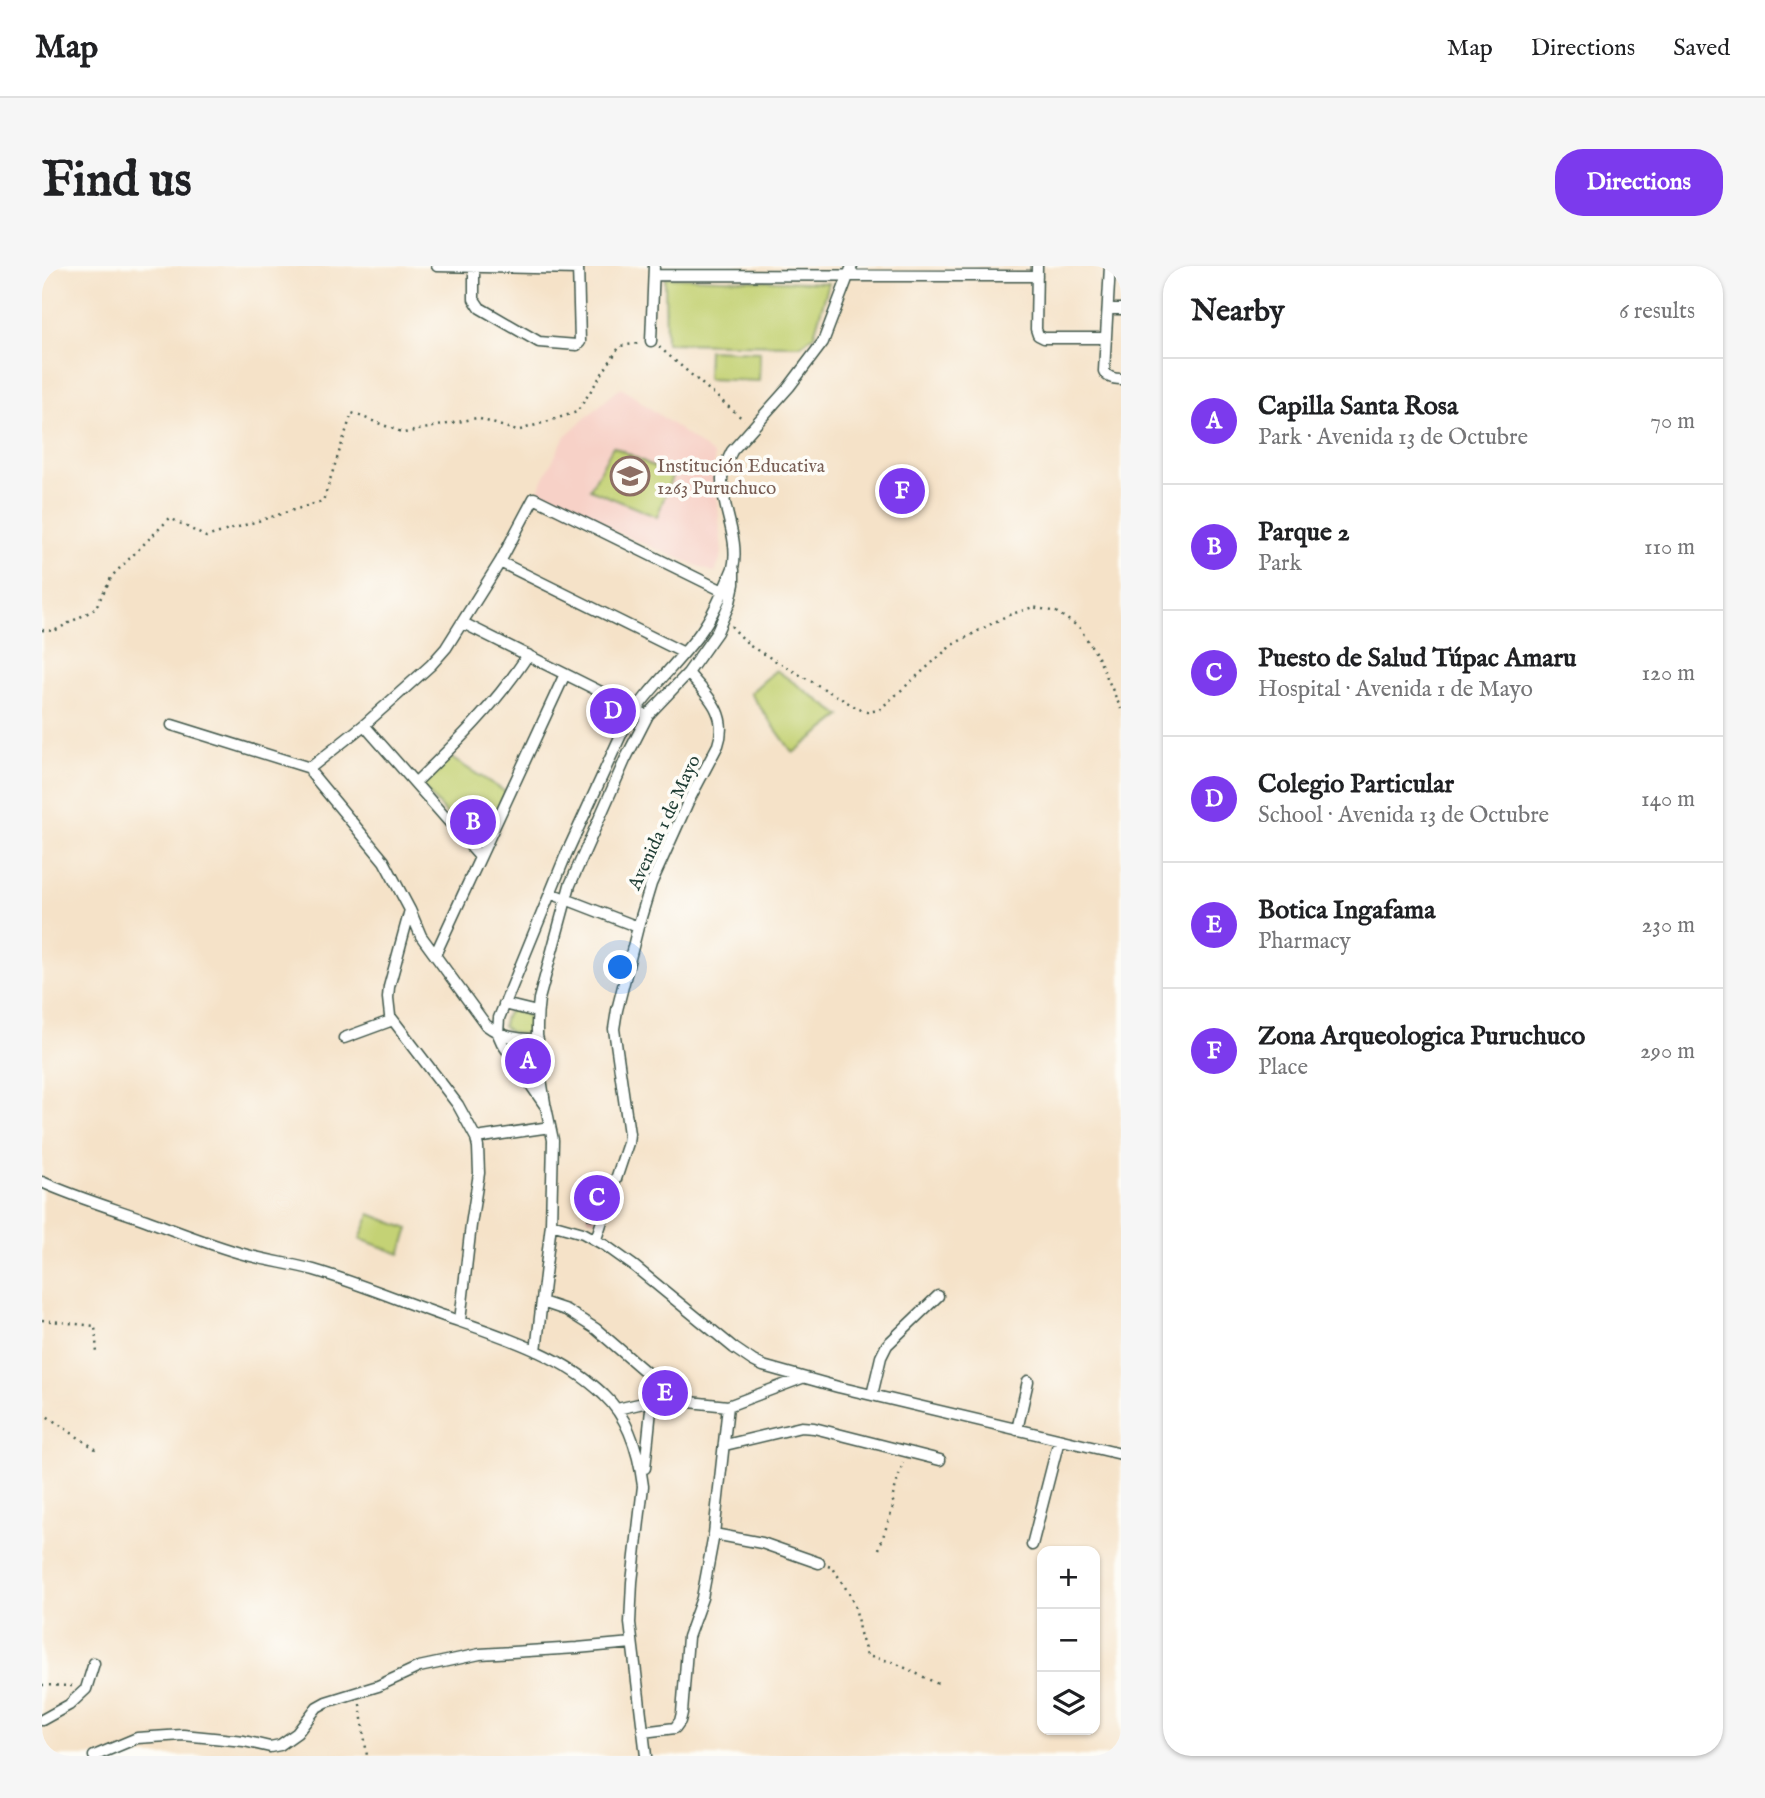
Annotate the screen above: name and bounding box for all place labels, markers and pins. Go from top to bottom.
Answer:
school or university icon: Institución Educativa 1263 Puruchuco [609,455,651,497]
place label: Institución Educativa 1263 Puruchuco [657,455,826,501]
pin: F [879,465,925,517]
pin: D [590,685,636,737]
pin: B [450,796,496,848]
pin: A [505,1035,551,1087]
pin: C [574,1172,620,1224]
pin: E [642,1367,688,1419]

